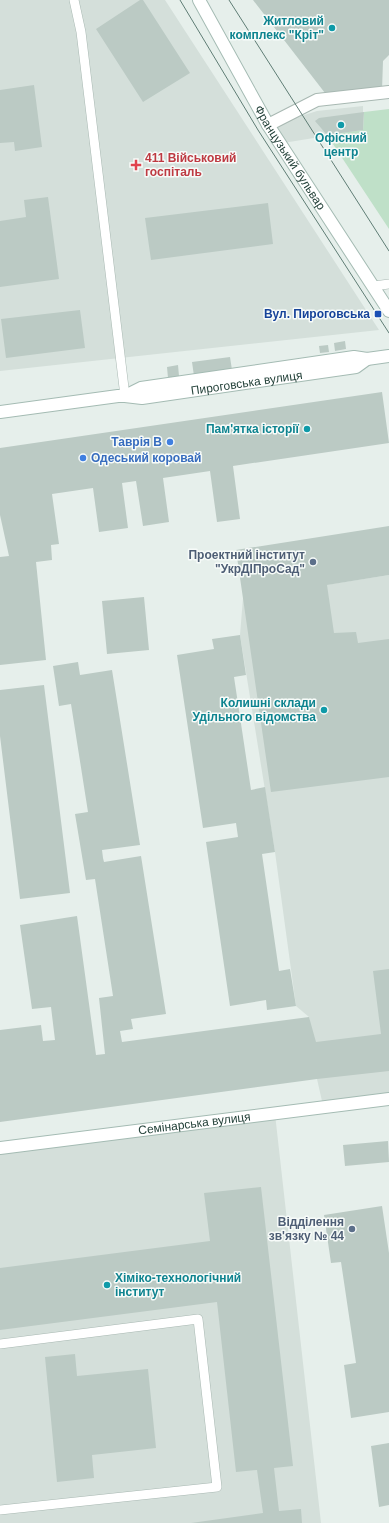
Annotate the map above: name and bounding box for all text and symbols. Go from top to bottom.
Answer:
place label: Житловий комплекс "Кріт" [230,14,324,42]
marker: Житловий комплекс "Кріт" [327,23,337,33]
street label: Французький бульвар [252,103,328,213]
marker: Офісний центр [336,120,346,130]
place label: Офісний центр [315,131,367,159]
place label: 411 Військовий госпіталь [145,151,236,179]
marker: 411 Військовий госпіталь [130,159,142,171]
place label: Вул. Пироговська [264,307,370,321]
marker: Вул. Пироговська [373,309,383,319]
street label: Пироговська вулиця [190,368,303,398]
place label: Пам'ятка історії [206,422,300,436]
marker: Пам'ятка історії [302,424,312,434]
place label: Таврія В [111,435,162,449]
marker: Таврія В [165,437,175,447]
place label: Одеський коровай [91,451,201,465]
marker: Одеський коровай [78,453,88,463]
place label: Проектний інститут "УкрДІПроСад" [188,548,305,576]
marker: Проектний інститут "УкрДІПроСад" [308,557,318,567]
place label: Колишні склади Удільного відомства [193,696,316,724]
marker: Колишні склади Удільного відомства [319,705,329,715]
street label: Семінарська вулиця [137,1109,251,1138]
place label: Відділення зв'язку № 44 [269,1215,344,1243]
marker: Відділення зв'язку № 44 [347,1224,357,1234]
place label: Хіміко-технологічний інститут [115,1271,241,1299]
marker: Хіміко-технологічний інститут [102,1280,112,1290]

